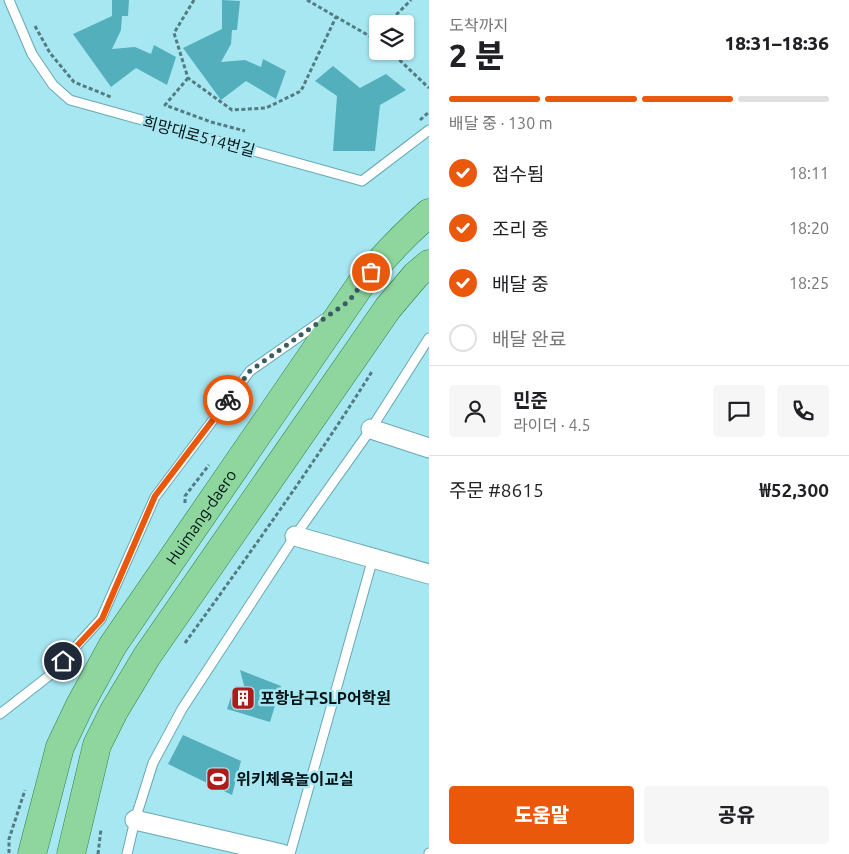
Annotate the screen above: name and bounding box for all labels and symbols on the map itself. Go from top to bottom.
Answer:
street label: 희망대로514번길 [141,112,257,160]
pin [350,251,392,293]
courier [203,375,253,425]
street label: Huimang-daero [162,466,240,568]
pin [42,640,84,682]
building icon: 포항남구SLP어학원 [230,685,256,711]
place label: 포항남구SLP어학원 [260,689,391,707]
sports icon: 위키체육놀이교실 [205,766,231,792]
place label: 위키체육놀이교실 [236,770,354,788]

